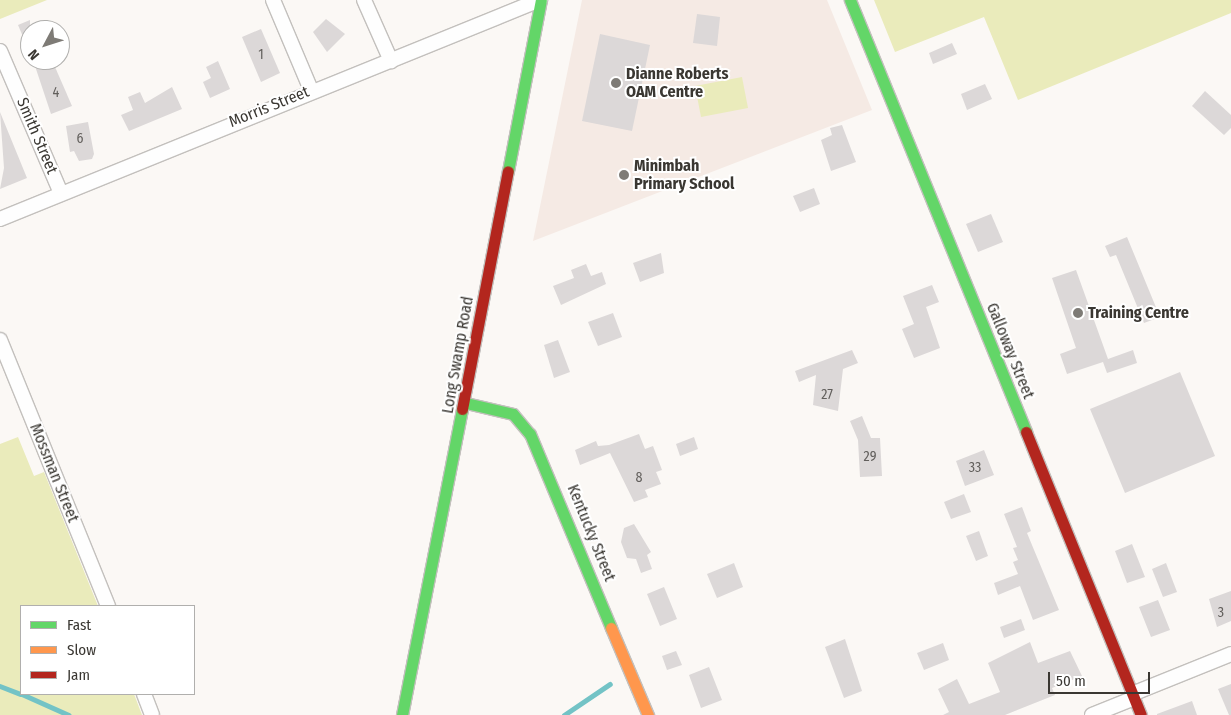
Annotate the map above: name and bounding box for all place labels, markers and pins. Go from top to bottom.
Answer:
place label: Dianne Roberts OAM Centre [626,64,728,102]
marker: Dianne Roberts OAM Centre [610,77,622,89]
place label: Minimbah Primary School [634,156,734,194]
marker: Minimbah Primary School [618,169,630,181]
place label: Training Centre [1088,303,1189,323]
marker: Training Centre [1072,307,1084,319]

